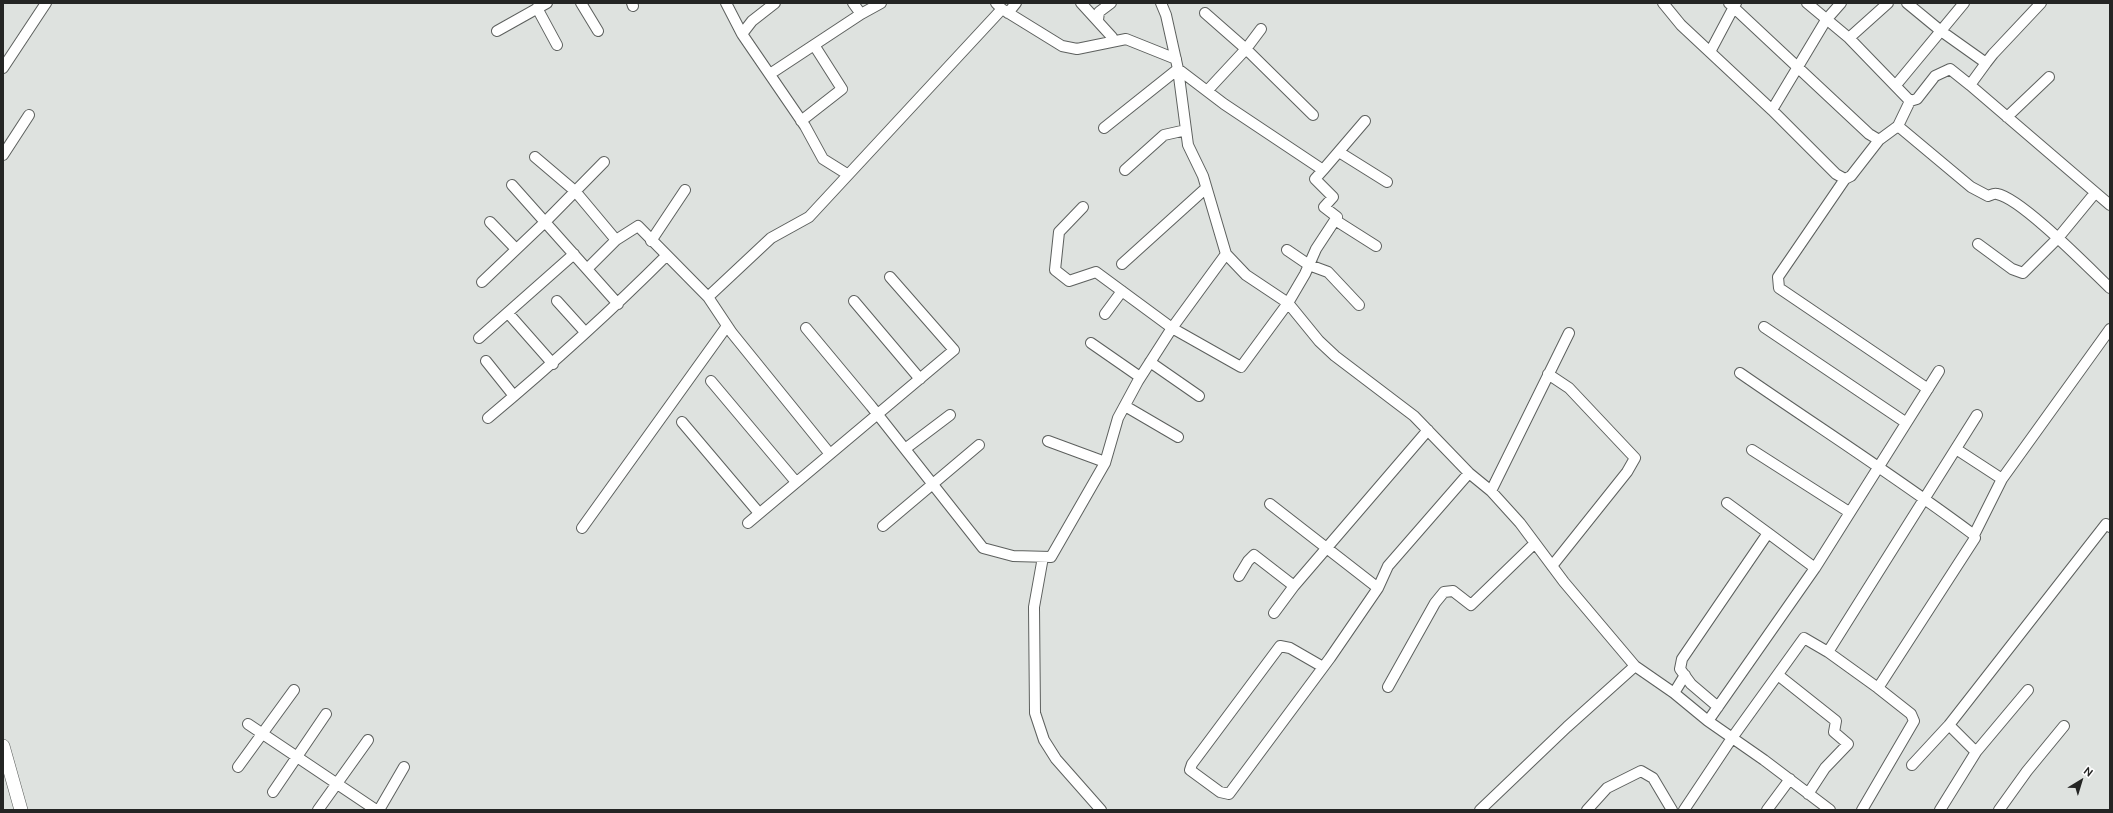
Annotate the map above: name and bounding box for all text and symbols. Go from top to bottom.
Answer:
north arrow [2061,761,2101,801]
text: N [2081,764,2095,779]

